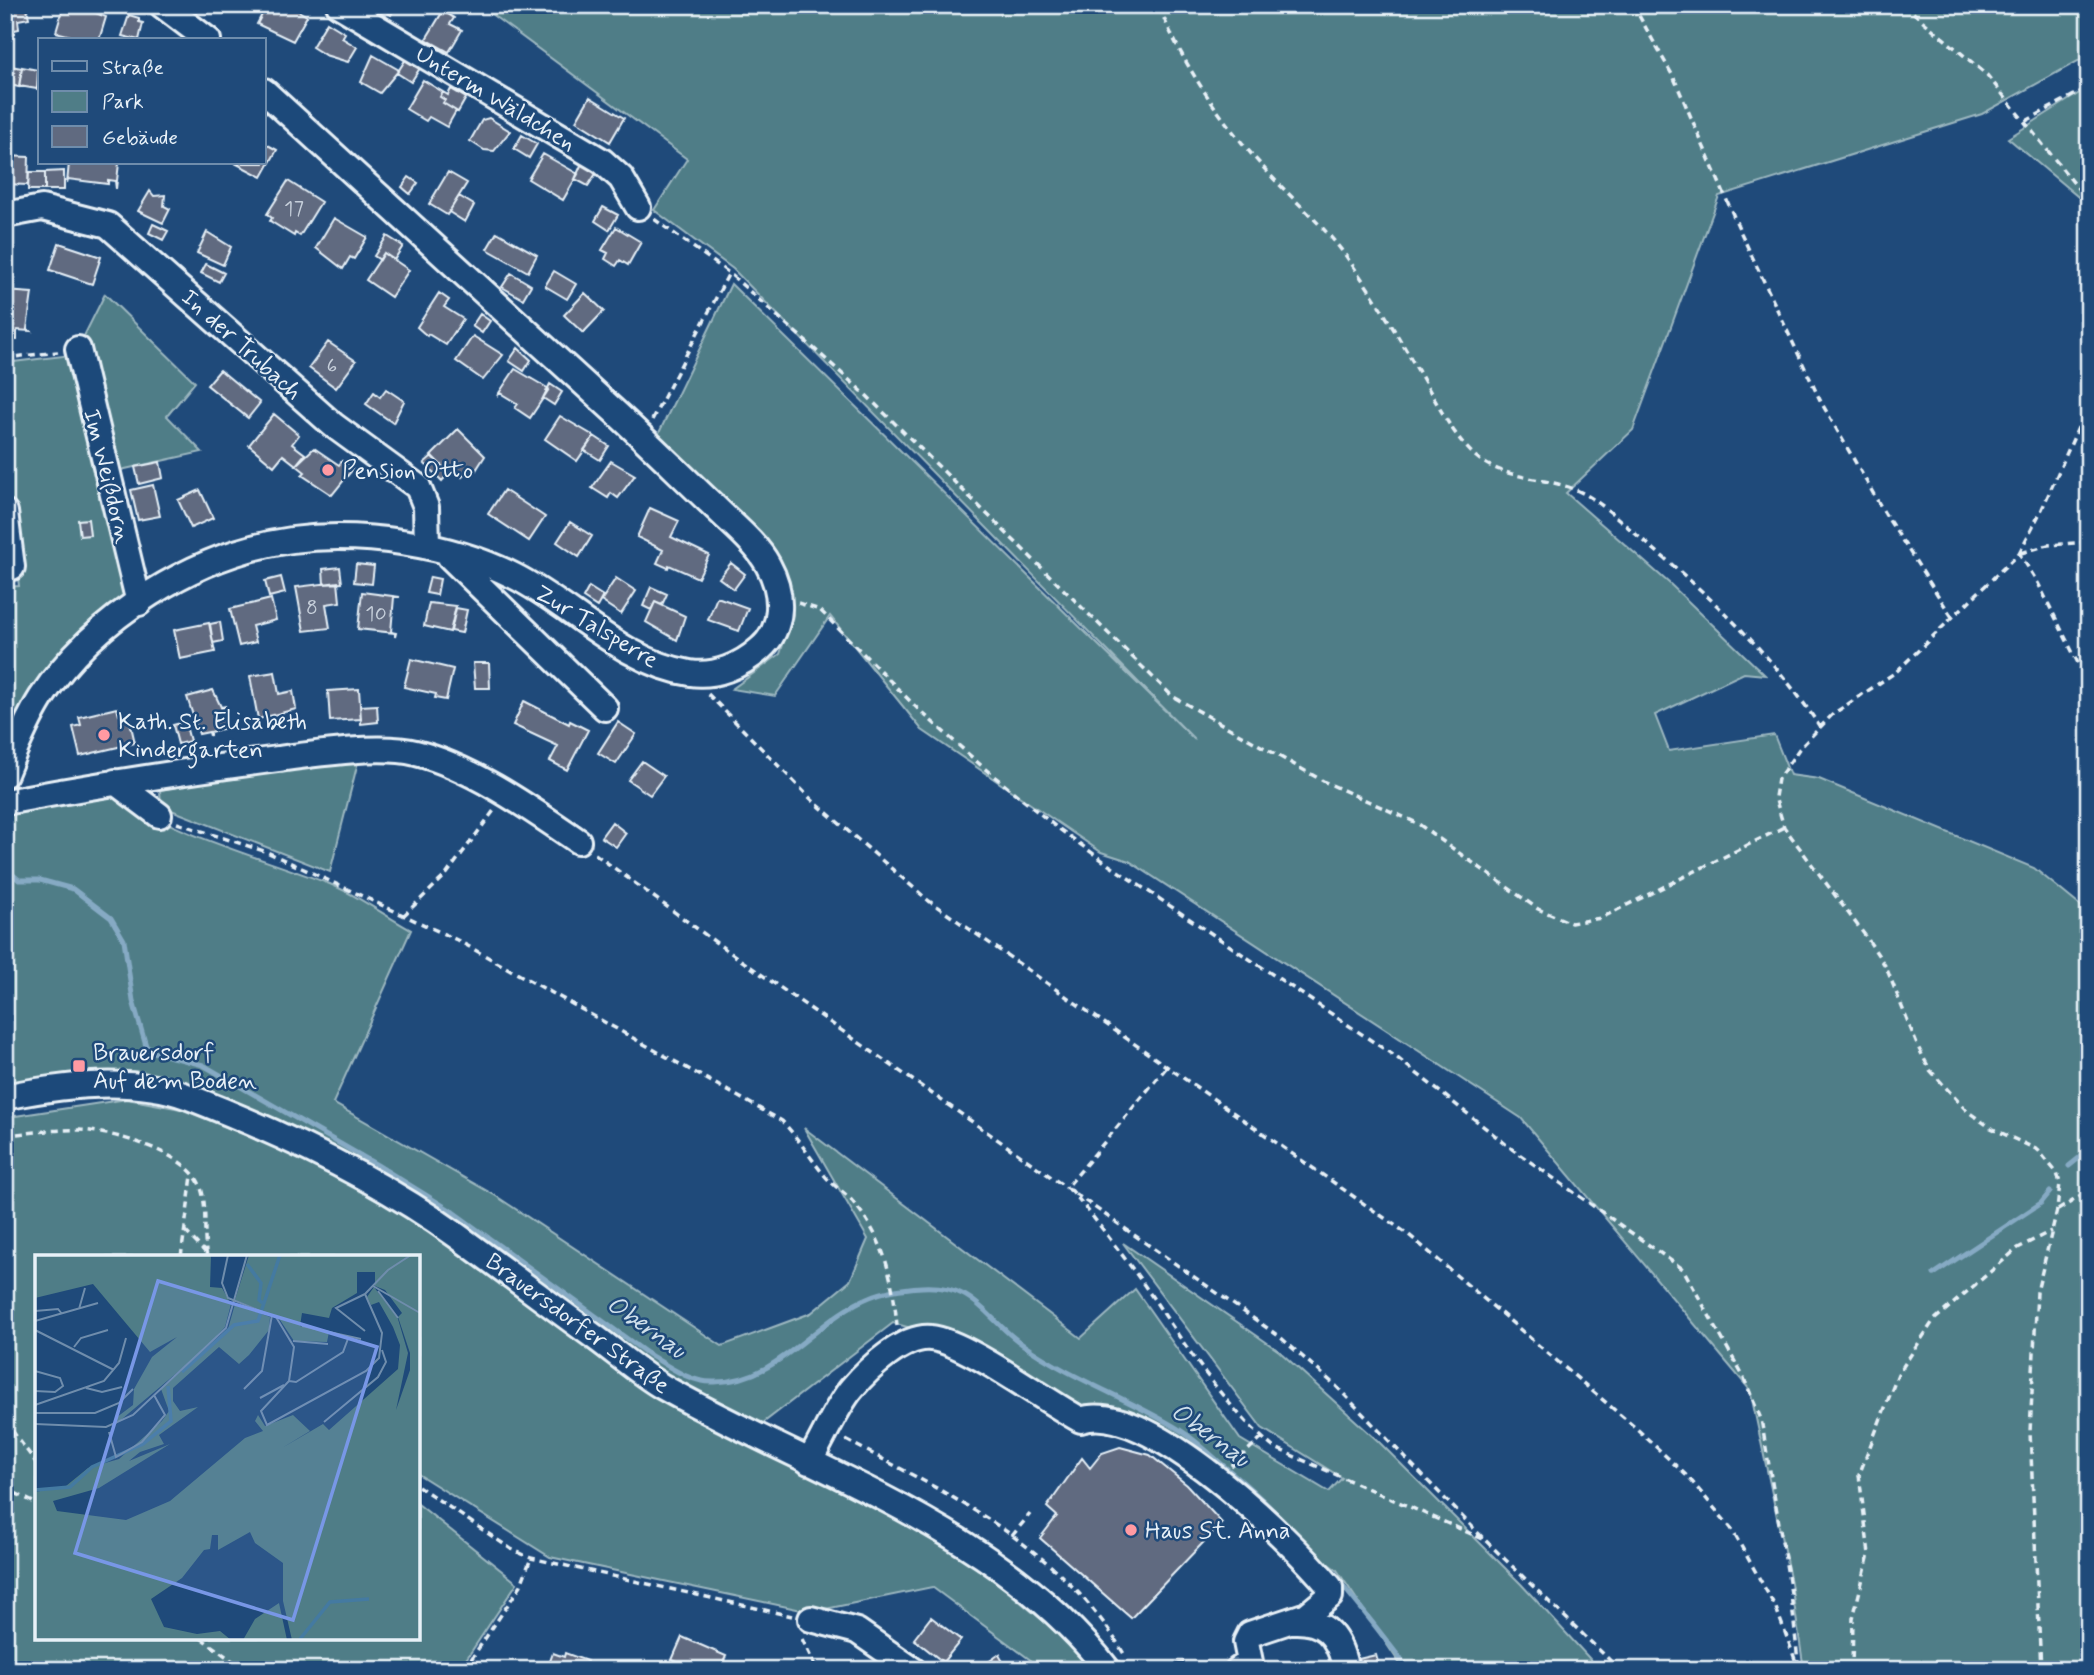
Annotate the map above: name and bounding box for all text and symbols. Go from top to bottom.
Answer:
legend [38,38,266,164]
street label: Unterm Wäldchen [409,39,581,159]
text: Straße [102,54,164,82]
text: Park [102,88,144,116]
text: Gebäude [102,124,178,152]
house number: 17 [284,195,304,223]
street label: In der Trubach [174,283,308,408]
house number: 6 [327,352,337,380]
street label: Im Weißdorn [75,406,138,547]
place label: Pension Otto [342,456,473,487]
marker: Pension Otto [320,462,336,478]
street label: Zur Talsperre [529,578,664,676]
house number: 8 [306,594,318,622]
house number: 10 [365,600,387,628]
place label: Kath. St. Elisabeth Kindergarten [118,707,307,769]
marker: Kath. St. Elisabeth Kindergarten [96,727,112,743]
place label: Brauersdorf Auf dem Boden [93,1038,257,1097]
marker: Brauersdorf Auf dem Boden [71,1058,87,1074]
street label: Brauersdorfer Straße [479,1247,676,1402]
inset map [35,1255,420,1640]
water label: Obernau [599,1288,693,1368]
water label: Obernau [1163,1395,1257,1476]
place label: Haus St. Anna [1145,1516,1290,1547]
marker: Haus St. Anna [1123,1522,1139,1538]

